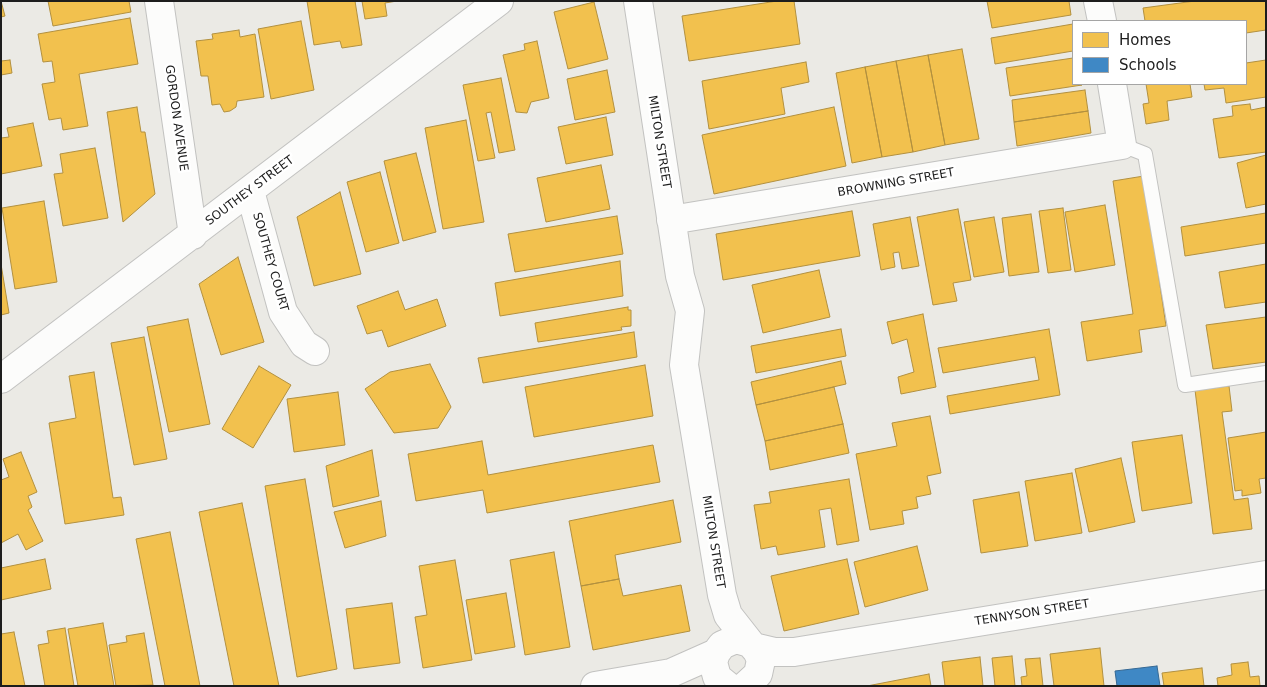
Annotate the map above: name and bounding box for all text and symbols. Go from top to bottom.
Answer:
legend [1072,20,1247,85]
text: Homes [1119,31,1171,49]
text: Schools [1119,56,1177,74]
street label: GORDON AVENUE [161,64,191,172]
street label: MILTON STREET [645,94,673,190]
street label: SOUTHEY STREET [203,153,297,229]
street label: BROWNING STREET [837,166,955,200]
street label: SOUTHEY COURT [249,211,291,313]
street label: MILTON STREET [699,494,727,590]
street label: TENNYSON STREET [974,597,1090,629]

